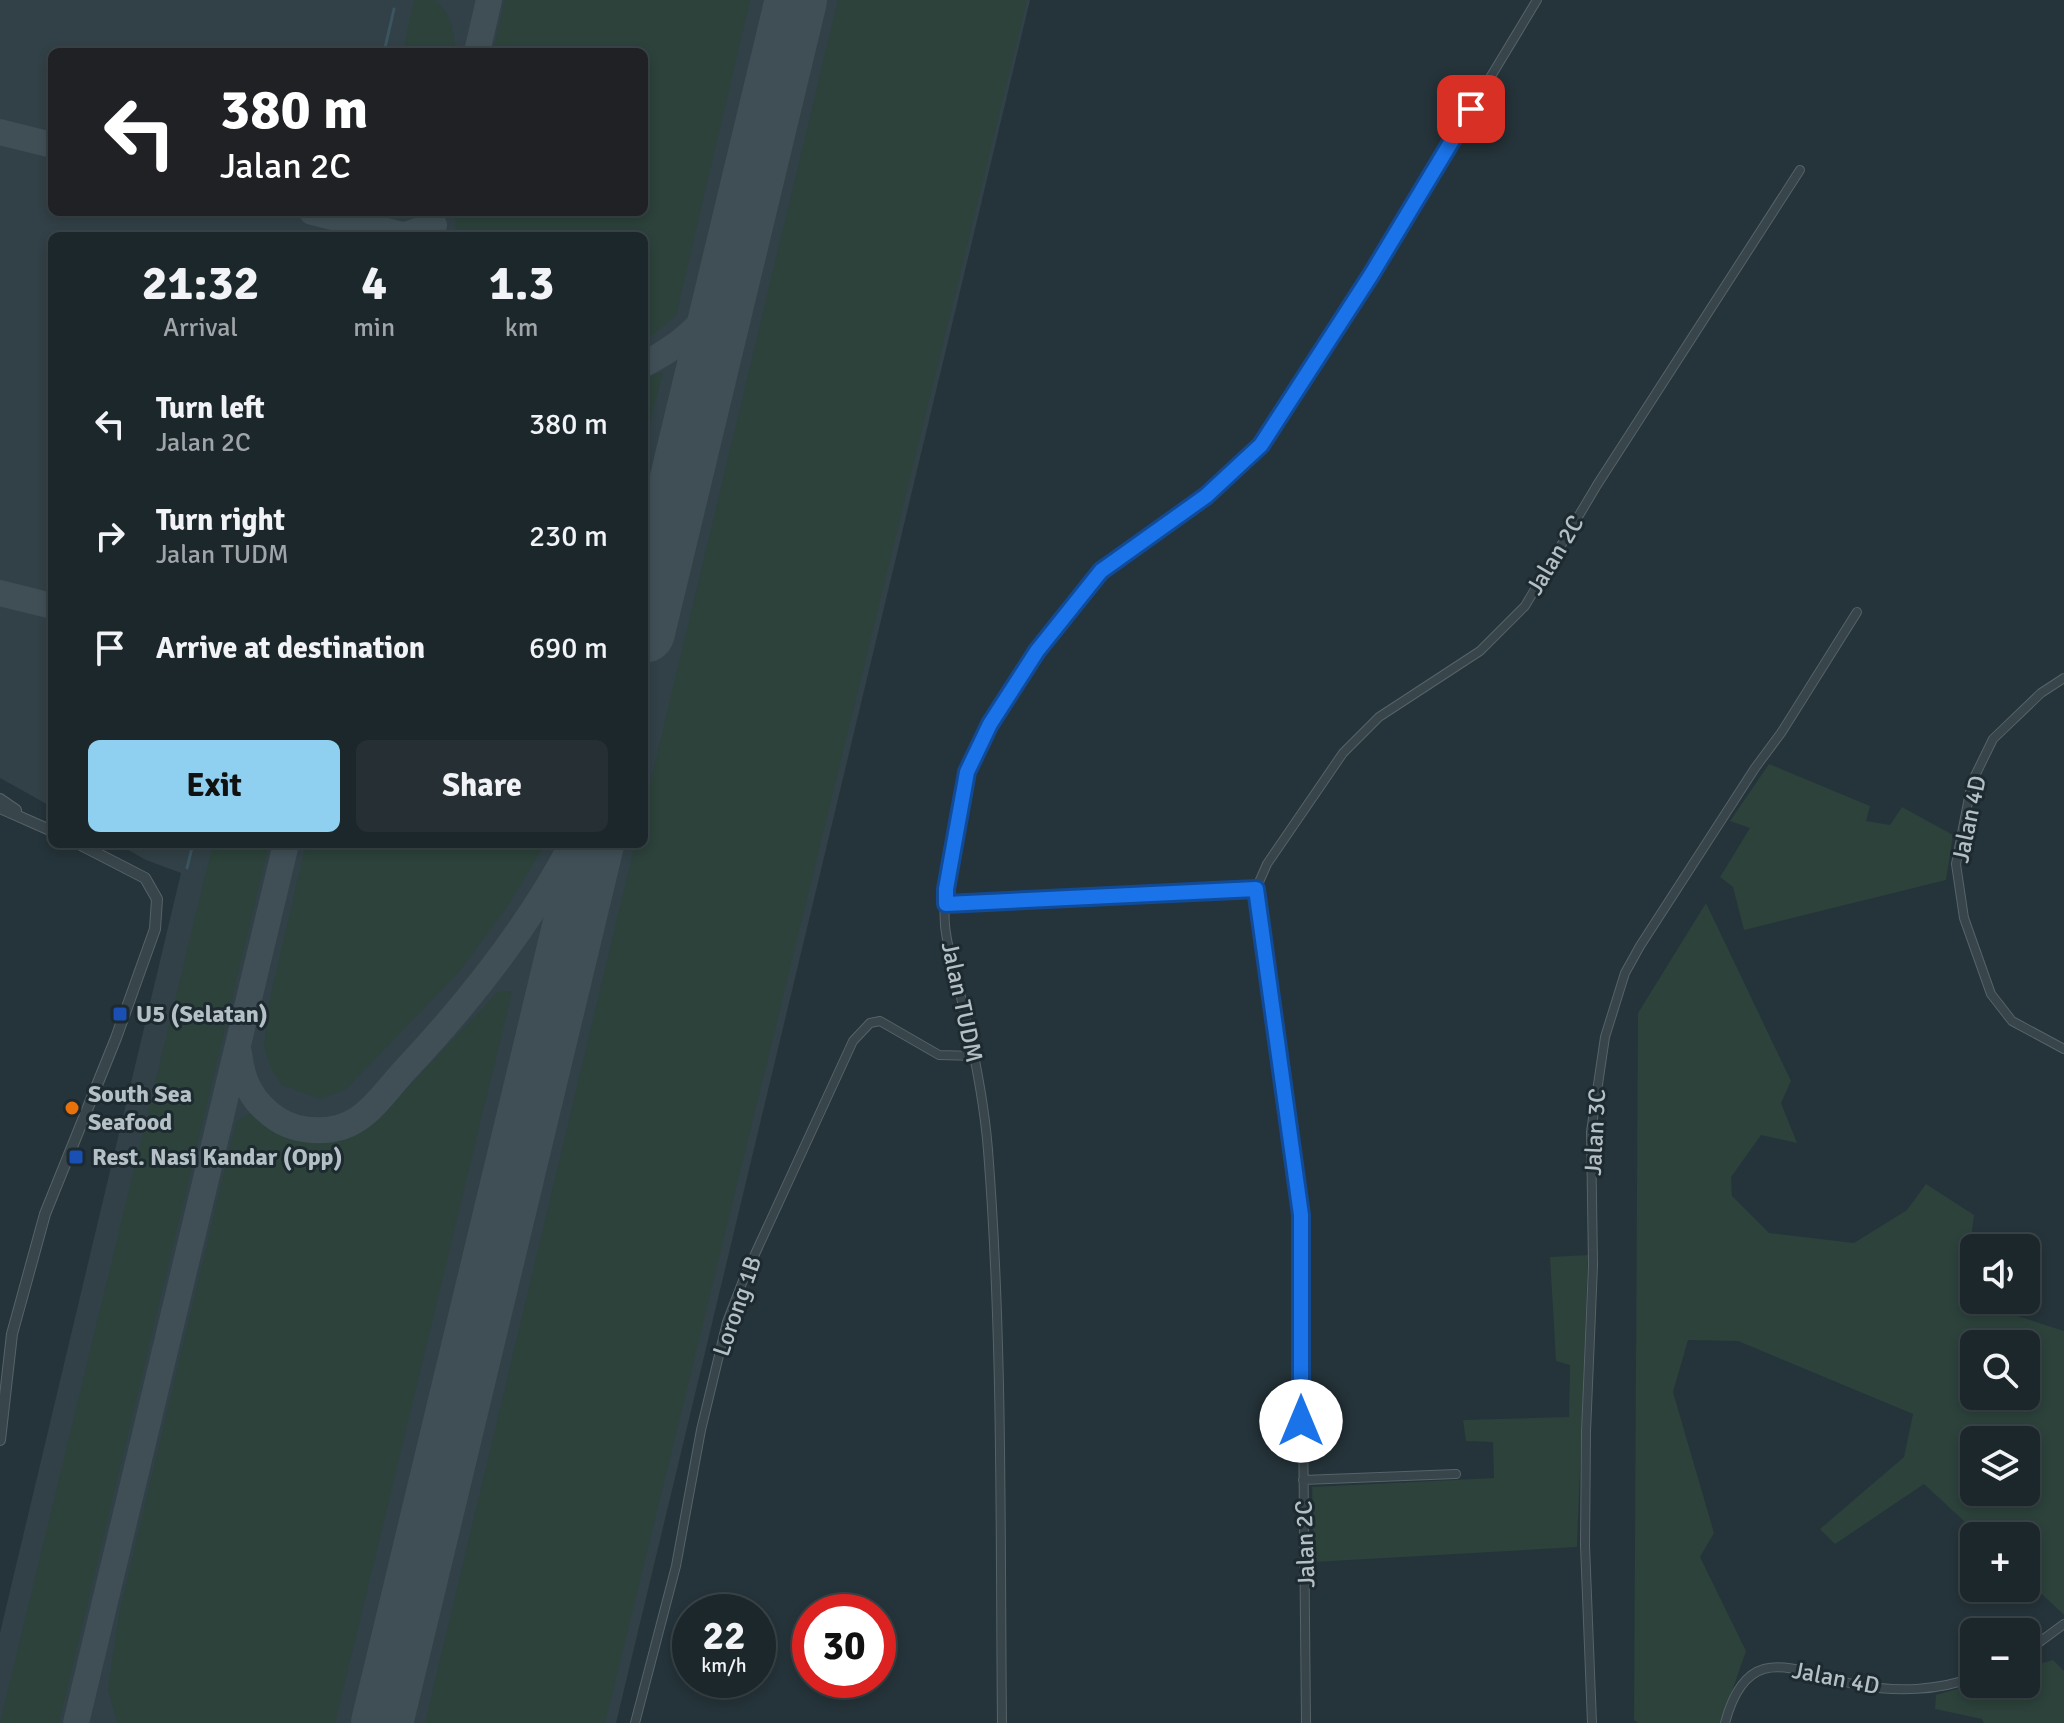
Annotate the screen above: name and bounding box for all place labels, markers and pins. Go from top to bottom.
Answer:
pin [1437,75,1505,143]
place label: U5 (Selatan) [136,999,268,1029]
marker: U5 (Selatan) [111,1005,129,1023]
place label: South Sea Seafood [88,1079,192,1137]
marker: South Sea Seafood [63,1099,81,1117]
place label: Rest. Nasi Kandar (Opp) [92,1142,342,1172]
marker: Rest. Nasi Kandar (Opp) [67,1148,85,1166]

